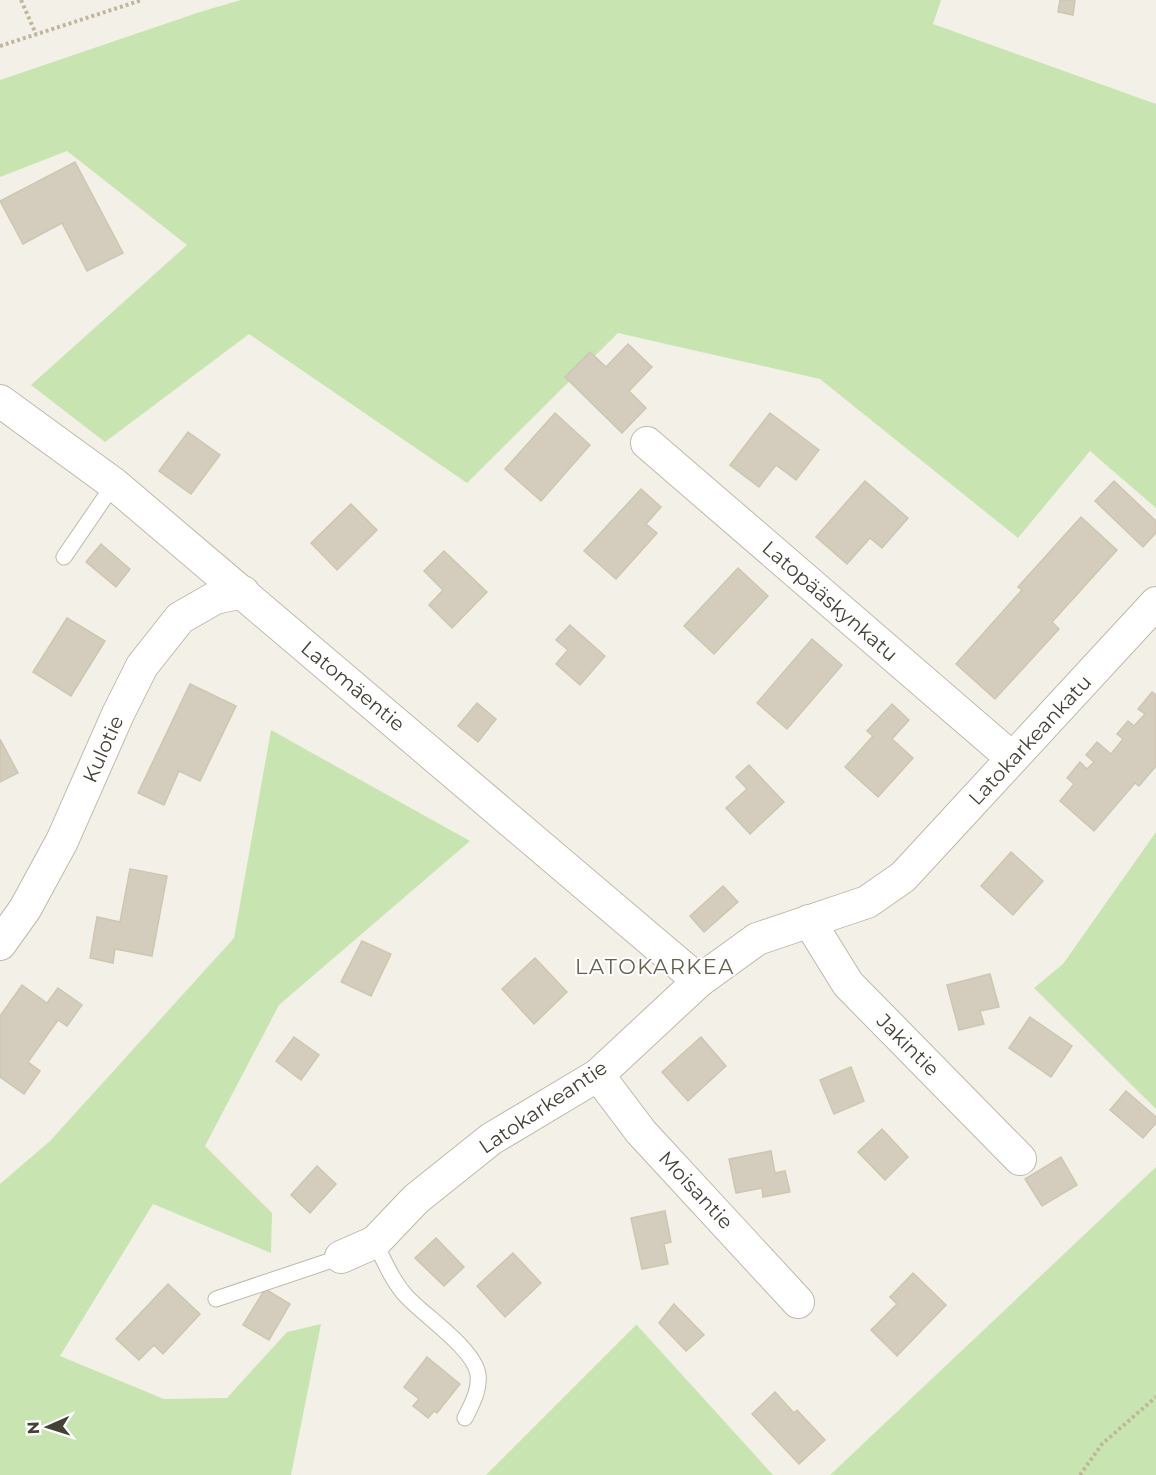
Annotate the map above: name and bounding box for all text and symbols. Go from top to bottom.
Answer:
street label: Latopääskynkatu [757,536,903,666]
street label: Latomäentie [296,636,410,736]
street label: Latokarkeankatu [964,670,1096,810]
street label: Kulotie [78,712,128,786]
district label: LATOKARKEA [575,954,735,979]
street label: Jakintie [871,1008,944,1081]
street label: Latokarkeantie [474,1055,612,1159]
street label: Moisantie [654,1146,738,1234]
north arrow [18,1397,78,1457]
text: N [24,1421,43,1435]

